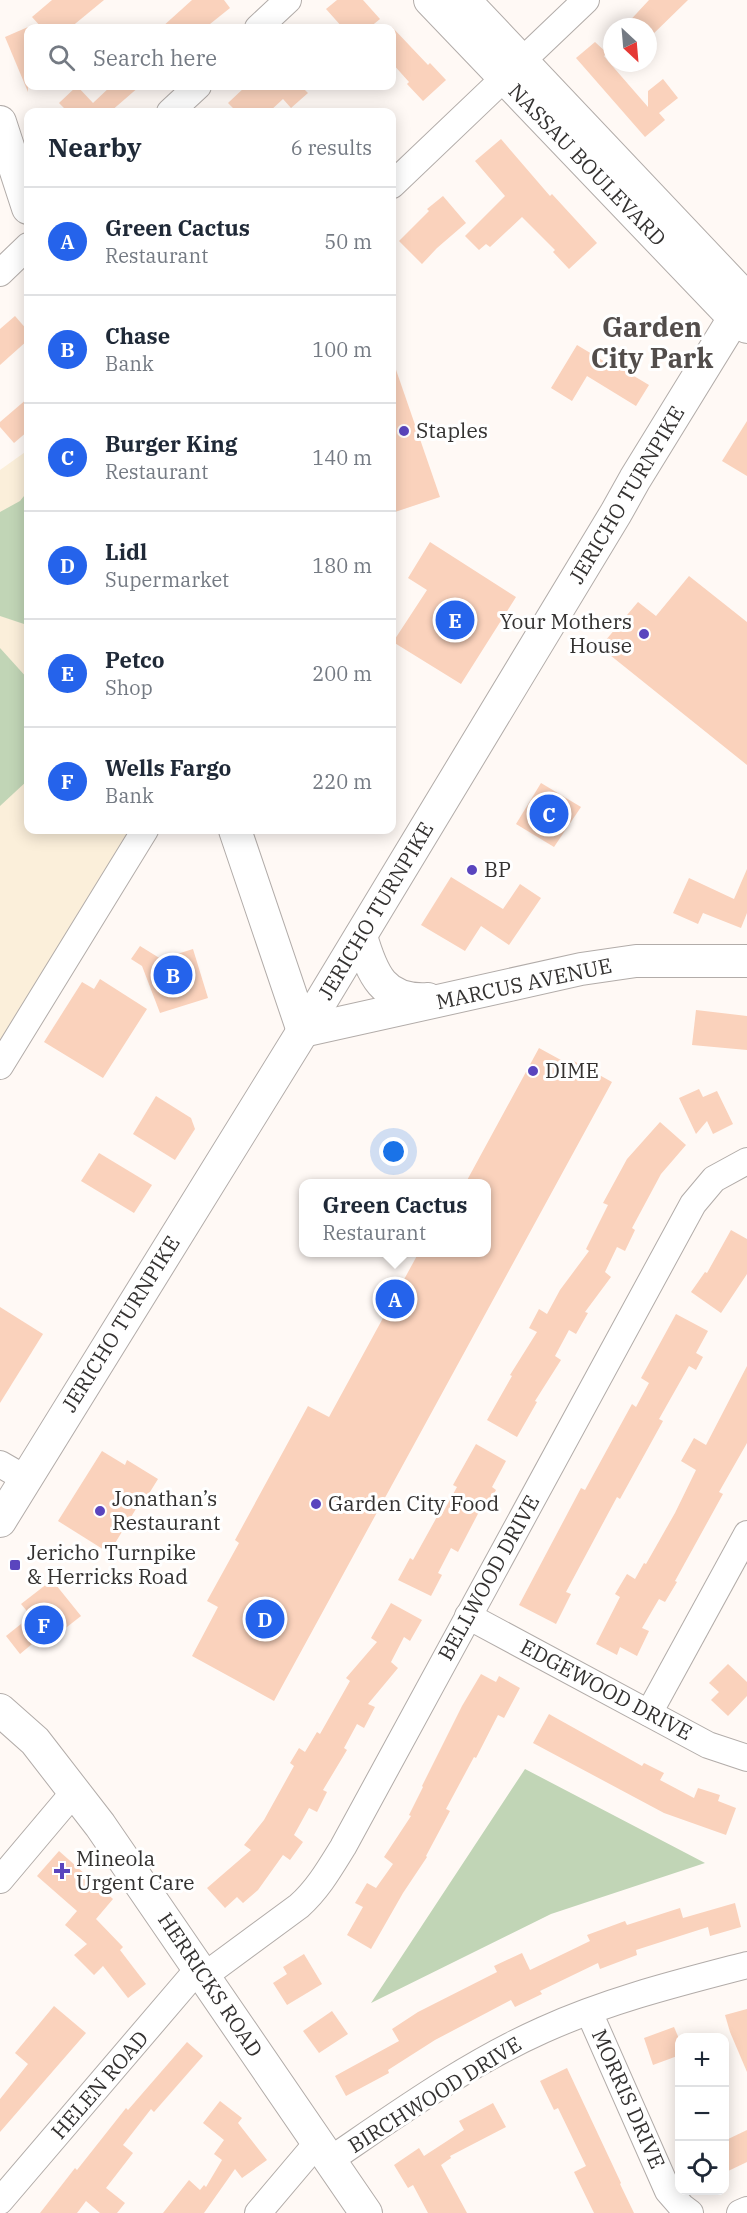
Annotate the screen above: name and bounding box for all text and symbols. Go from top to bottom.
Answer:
north arrow [603,18,657,72]
search box [24,24,396,90]
icon: search [45,41,78,74]
text: Search here [93,43,217,72]
street label: NASSAU BOULEVARD [503,77,673,252]
text: Nearby [48,130,142,164]
text: 6 results [291,134,372,161]
text: Green Cactus [105,213,250,242]
text: A [61,228,74,255]
text: 50 m [324,228,372,255]
text: Restaurant [105,242,208,269]
district label: Garden City Park [591,309,713,375]
text: Chase [105,321,170,350]
text: B [60,336,75,363]
text: 100 m [312,336,372,363]
text: Bank [105,350,154,377]
street label: JERICHO TURNPIKE [562,400,690,589]
place label: Staples [416,416,488,444]
marker: Staples [397,424,411,438]
text: Burger King [105,429,238,458]
text: C [61,444,74,471]
text: 140 m [312,444,372,471]
text: Restaurant [105,458,208,485]
text: Lidl [105,537,147,566]
text: D [60,552,75,579]
text: 180 m [312,552,372,579]
text: Supermarket [105,566,229,593]
pin: E [436,598,474,642]
place label: Your Mothers House [500,607,632,659]
marker: Your Mothers House [637,627,651,641]
text: Petco [105,645,165,674]
text: E [61,660,74,687]
text: 200 m [312,660,372,687]
text: Shop [105,674,153,701]
text: Wells Fargo [105,753,231,782]
text: F [61,768,74,795]
text: 220 m [312,768,372,795]
text: Bank [105,782,154,809]
pin: C [530,792,568,836]
street label: JERICHO TURNPIKE [311,816,439,1005]
place label: BP [484,855,511,883]
marker: BP [465,863,479,877]
street label: MARCUS AVENUE [433,951,614,1015]
pin: B [154,952,192,998]
place label: DIME [545,1056,599,1084]
marker: DIME [526,1064,540,1078]
your location [379,1137,408,1166]
popup [299,1179,491,1257]
text: Green Cactus [323,1190,467,1219]
text: Restaurant [323,1219,426,1246]
street label: JERICHO TURNPIKE [55,1230,186,1417]
pin: A [376,1276,414,1322]
place label: Jonathan’s Restaurant [112,1484,221,1536]
place label: Garden City Food [328,1489,500,1517]
street label: BELLWOOD DRIVE [431,1490,545,1665]
marker: Garden City Food [309,1497,323,1511]
marker: Jonathan’s Restaurant [93,1504,107,1518]
place label: Jericho Turnpike & Herricks Road [27,1538,196,1590]
marker: Jericho Turnpike & Herricks Road [8,1558,22,1572]
pin: D [246,1596,284,1642]
pin: F [24,1602,63,1648]
street label: EDGEWOOD DRIVE [516,1632,697,1746]
place label: Mineola Urgent Care [76,1844,194,1896]
marker: Mineola Urgent Care [53,1862,71,1880]
street label: HERRICKS ROAD [152,1907,270,2062]
street label: HELEN ROAD [44,2024,154,2144]
street label: MORRIS DRIVE [586,2025,672,2173]
street label: BIRCHWOOD DRIVE [343,2030,526,2159]
map controls [675,2033,729,2195]
button: + [675,2033,729,2087]
button: − [675,2087,729,2141]
button: locate [675,2141,729,2195]

